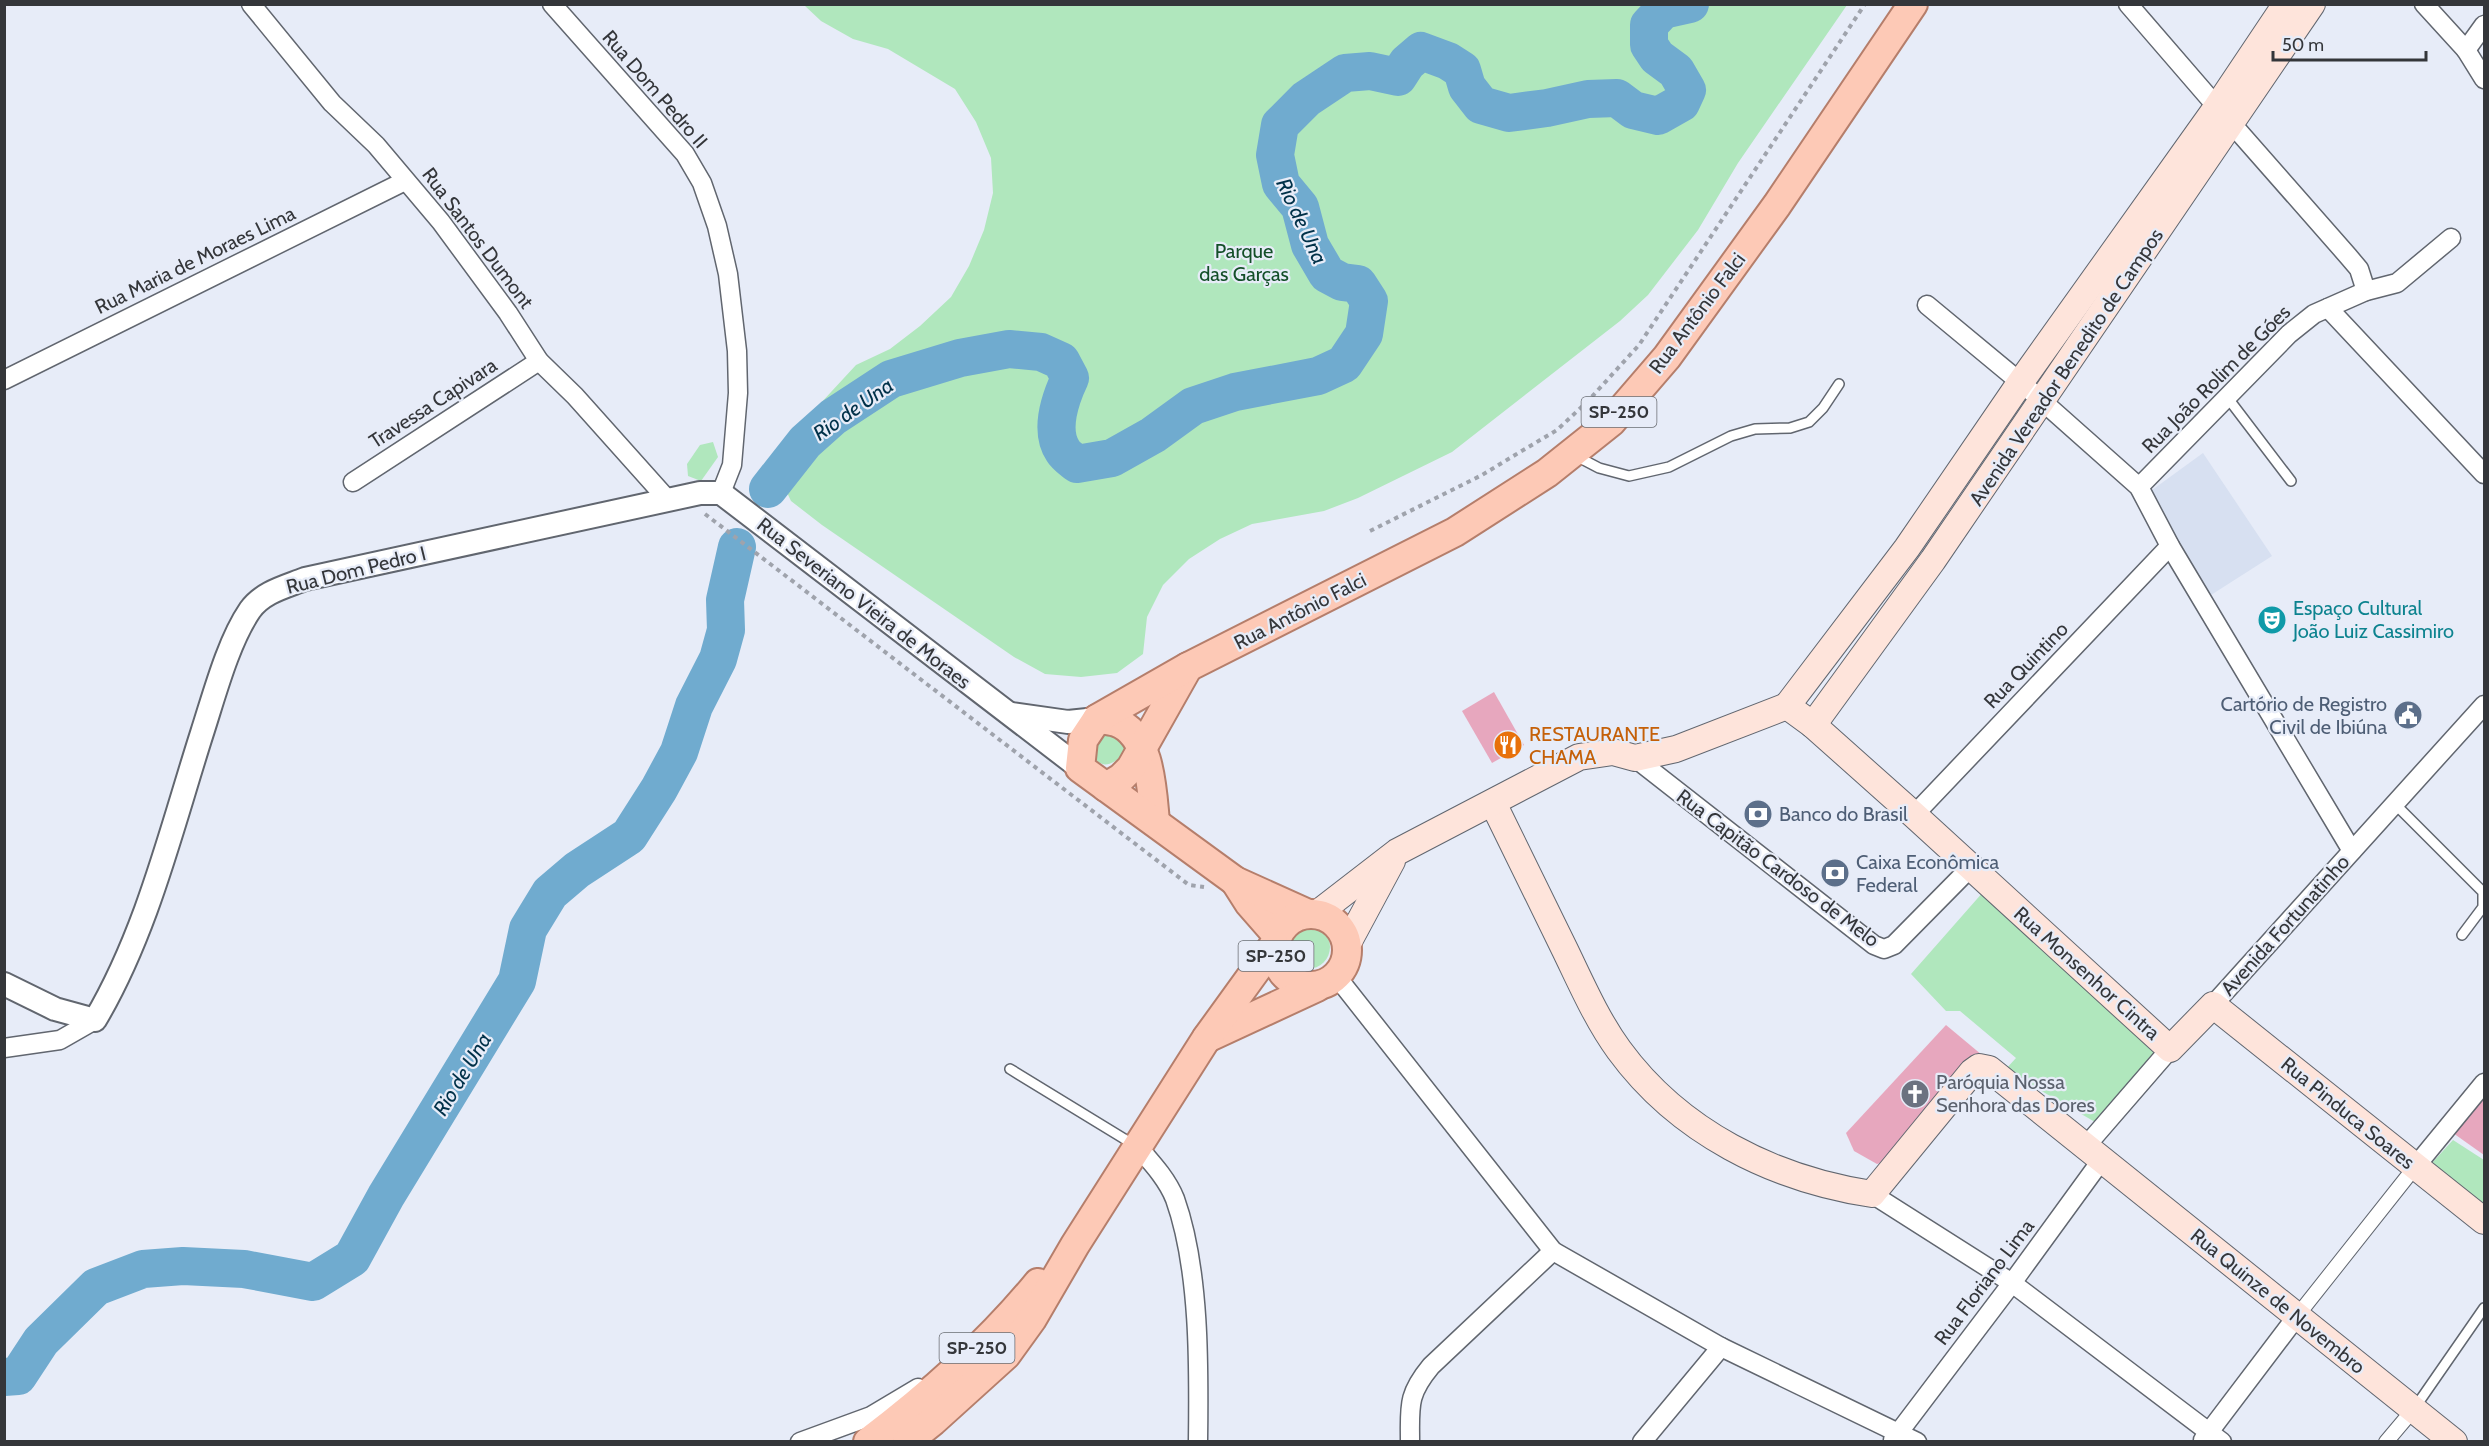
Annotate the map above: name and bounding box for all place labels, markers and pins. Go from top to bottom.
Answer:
place label: Espaço Cultural João Luiz Cassimiro [2292,596,2454,643]
theatre icon: Espaço Cultural João Luiz Cassimiro [2256,604,2288,636]
place label: Cartório de Registro Civil de Ibiúna [2221,692,2387,739]
public building icon: Cartório de Registro Civil de Ibiúna [2392,699,2424,731]
place label: RESTAURANTE CHAMA [1529,722,1660,769]
restaurant icon: RESTAURANTE CHAMA [1492,729,1524,761]
bank icon: Banco do Brasil [1742,798,1774,830]
place label: Banco do Brasil [1779,802,1908,826]
place label: Caixa Econômica Federal [1856,850,1999,897]
bank icon: Caixa Econômica Federal [1819,857,1851,889]
place label: Paróquia Nossa Senhora das Dores [1936,1070,2095,1117]
church icon: Paróquia Nossa Senhora das Dores [1899,1078,1931,1110]

